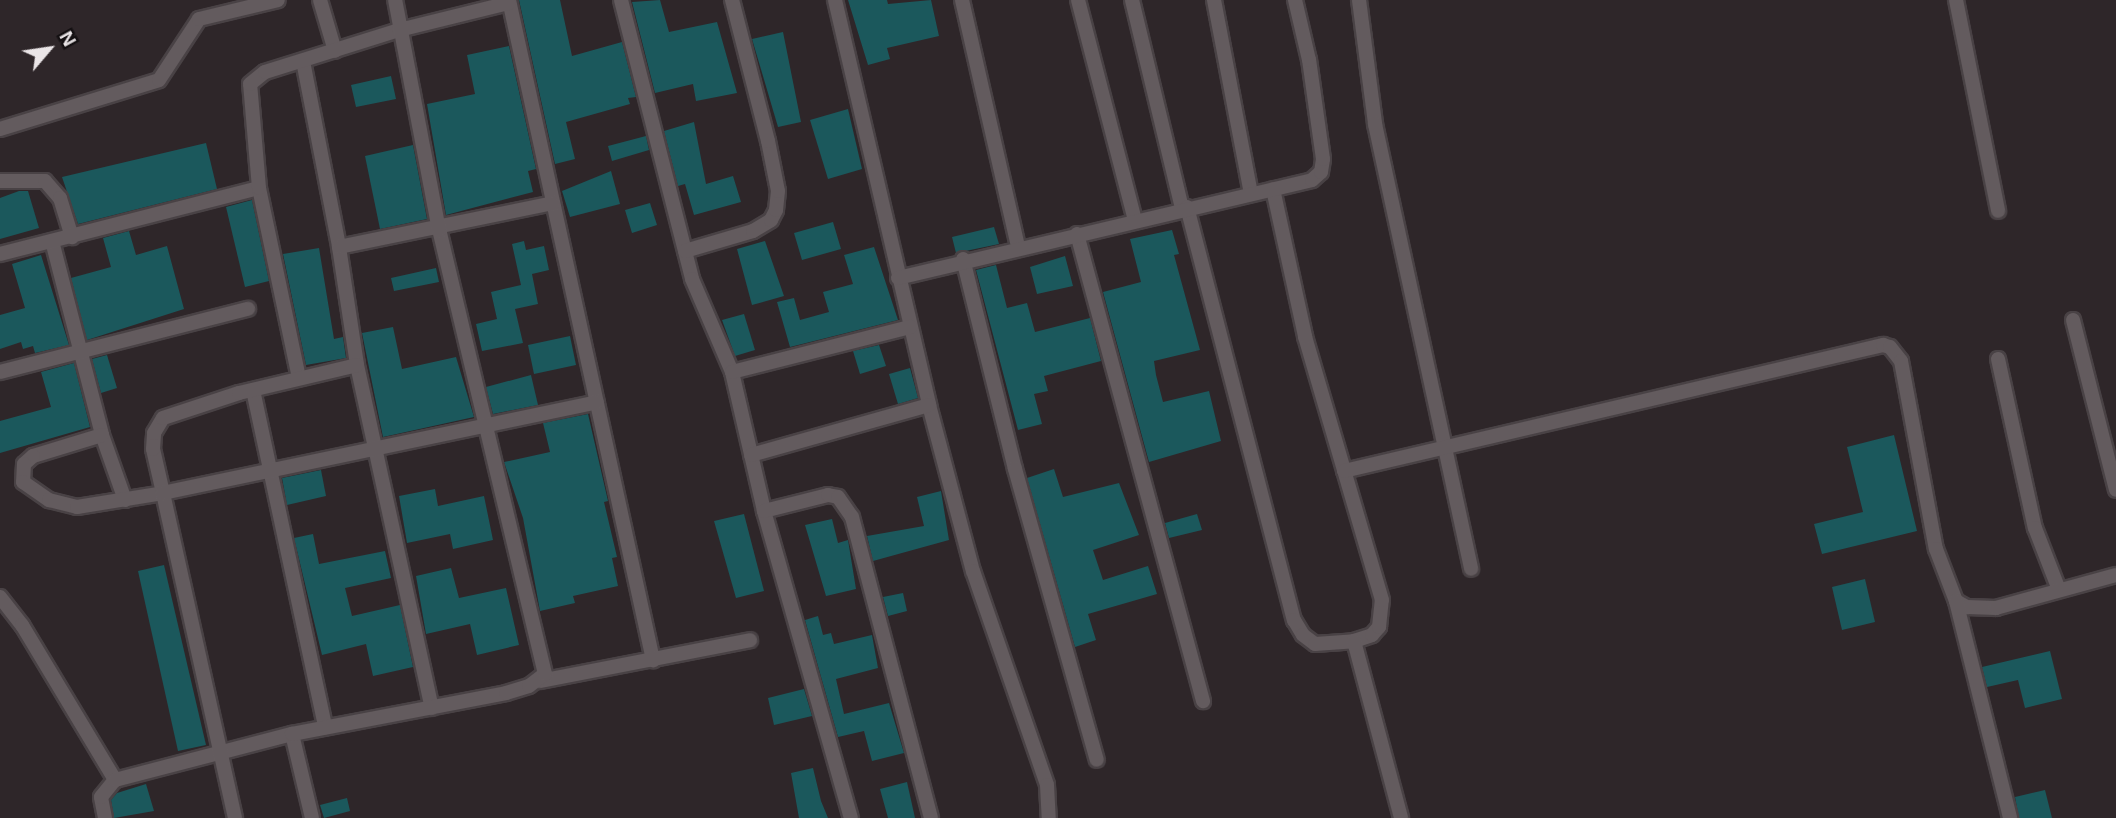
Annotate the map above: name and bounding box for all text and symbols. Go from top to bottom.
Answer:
north arrow [14,14,84,84]
text: N [55,27,80,50]

